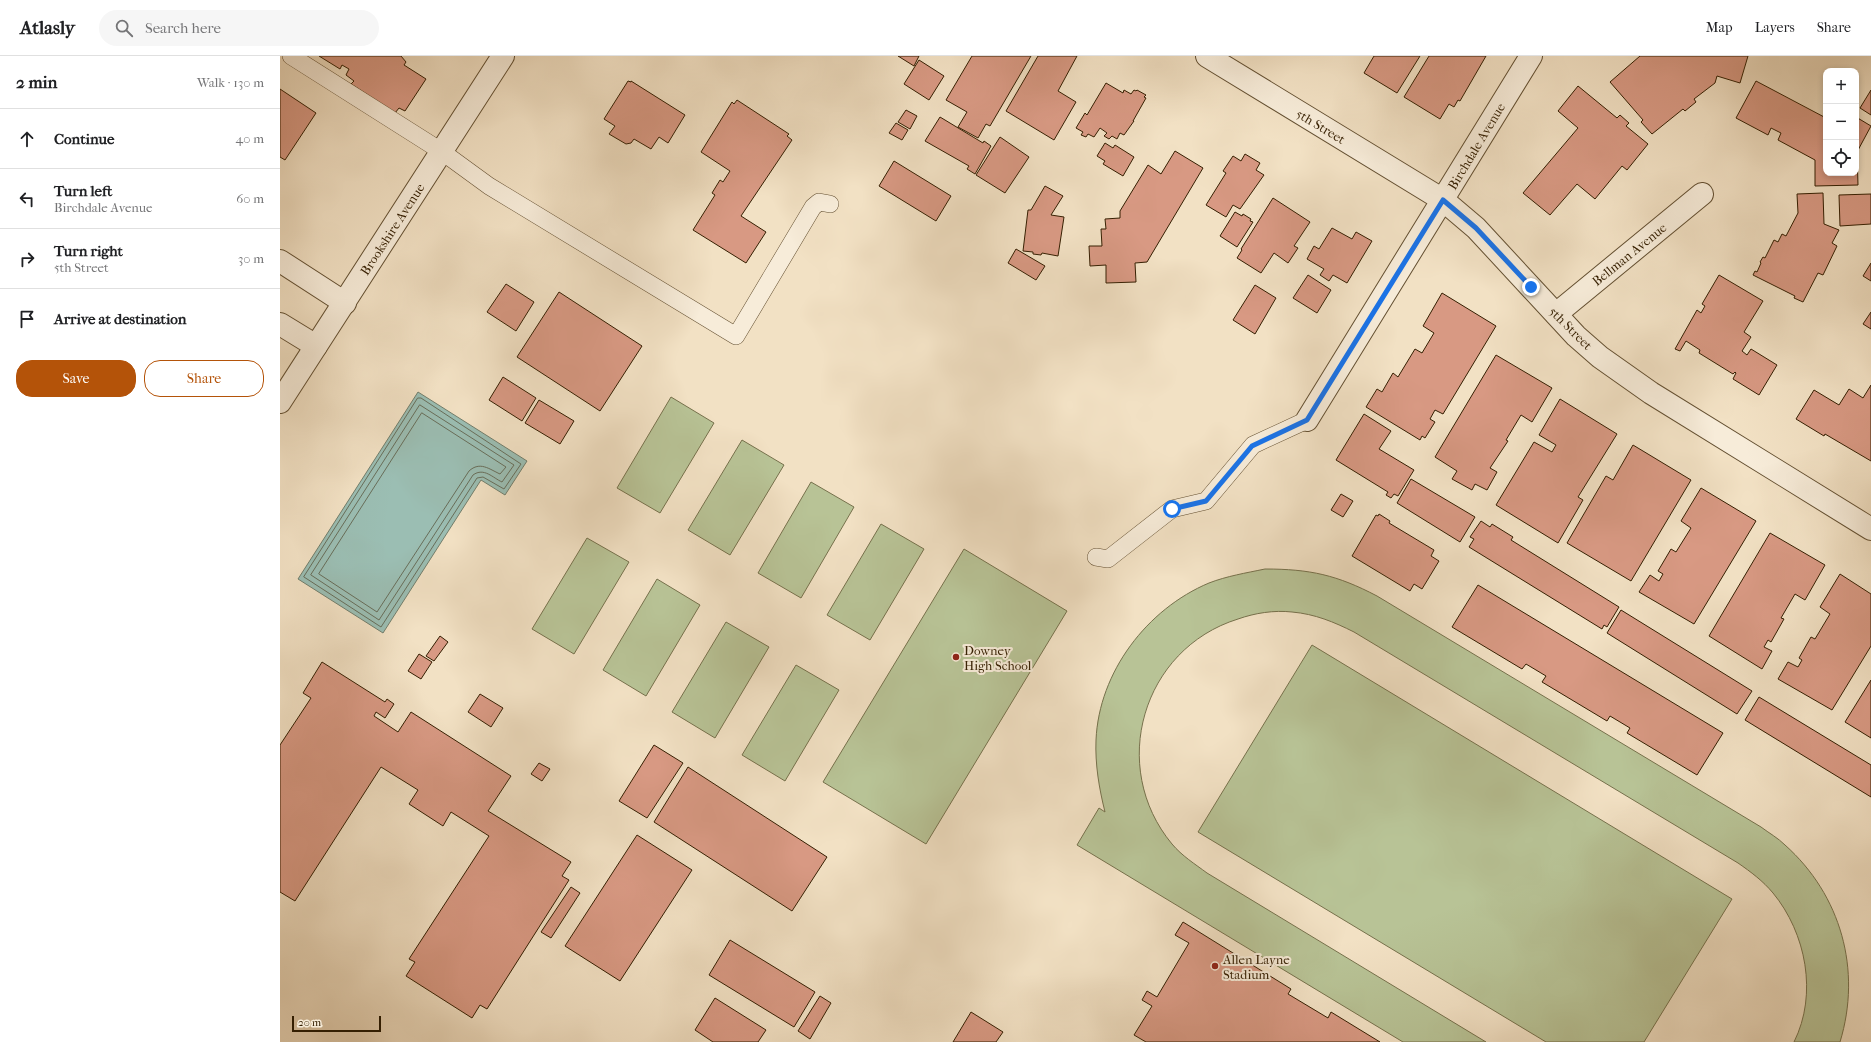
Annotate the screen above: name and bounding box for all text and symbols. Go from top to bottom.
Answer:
search box [99,10,379,46]
text: Atlasly [20,17,75,39]
icon: search [113,17,135,39]
text: Search here [145,19,221,37]
text: Map [1706,19,1733,36]
text: Layers [1755,19,1795,36]
text: Share [1817,19,1851,36]
map controls [1823,68,1859,176]
button: + [1823,68,1859,104]
text: 2 min [16,72,57,92]
text: Walk · 130 m [197,75,264,90]
street label: Birchdale Avenue [1445,100,1509,192]
button: − [1823,104,1859,140]
street label: 5th Street [1293,106,1348,147]
icon: ahead [16,128,38,150]
text: Continue [54,130,114,148]
text: 40 m [236,131,264,146]
button: locate [1823,140,1859,176]
street label: Brookshire Avenue [357,180,428,278]
text: Turn left [54,182,112,200]
icon: left [16,188,38,210]
text: 60 m [236,191,264,206]
text: Birchdale Avenue [54,200,152,215]
street label: Bellman Avenue [1589,220,1670,289]
text: Turn right [54,242,123,260]
icon: right [16,248,38,270]
text: 30 m [238,251,264,266]
text: 5th Street [54,260,109,275]
route end [1522,278,1540,296]
street label: 5th Street [1546,304,1596,353]
icon: arrive [16,308,38,330]
text: Arrive at destination [54,310,186,328]
button: Save [16,360,136,397]
button: Share [144,360,264,397]
route start [1163,500,1181,518]
place label: Downey High School [964,643,1032,673]
marker: Downey High School [951,652,961,662]
place label: Allen Layne Stadium [1222,952,1290,982]
marker: Allen Layne Stadium [1210,961,1220,971]
scale bar [292,1014,381,1033]
text: 20 m [298,1016,321,1029]

